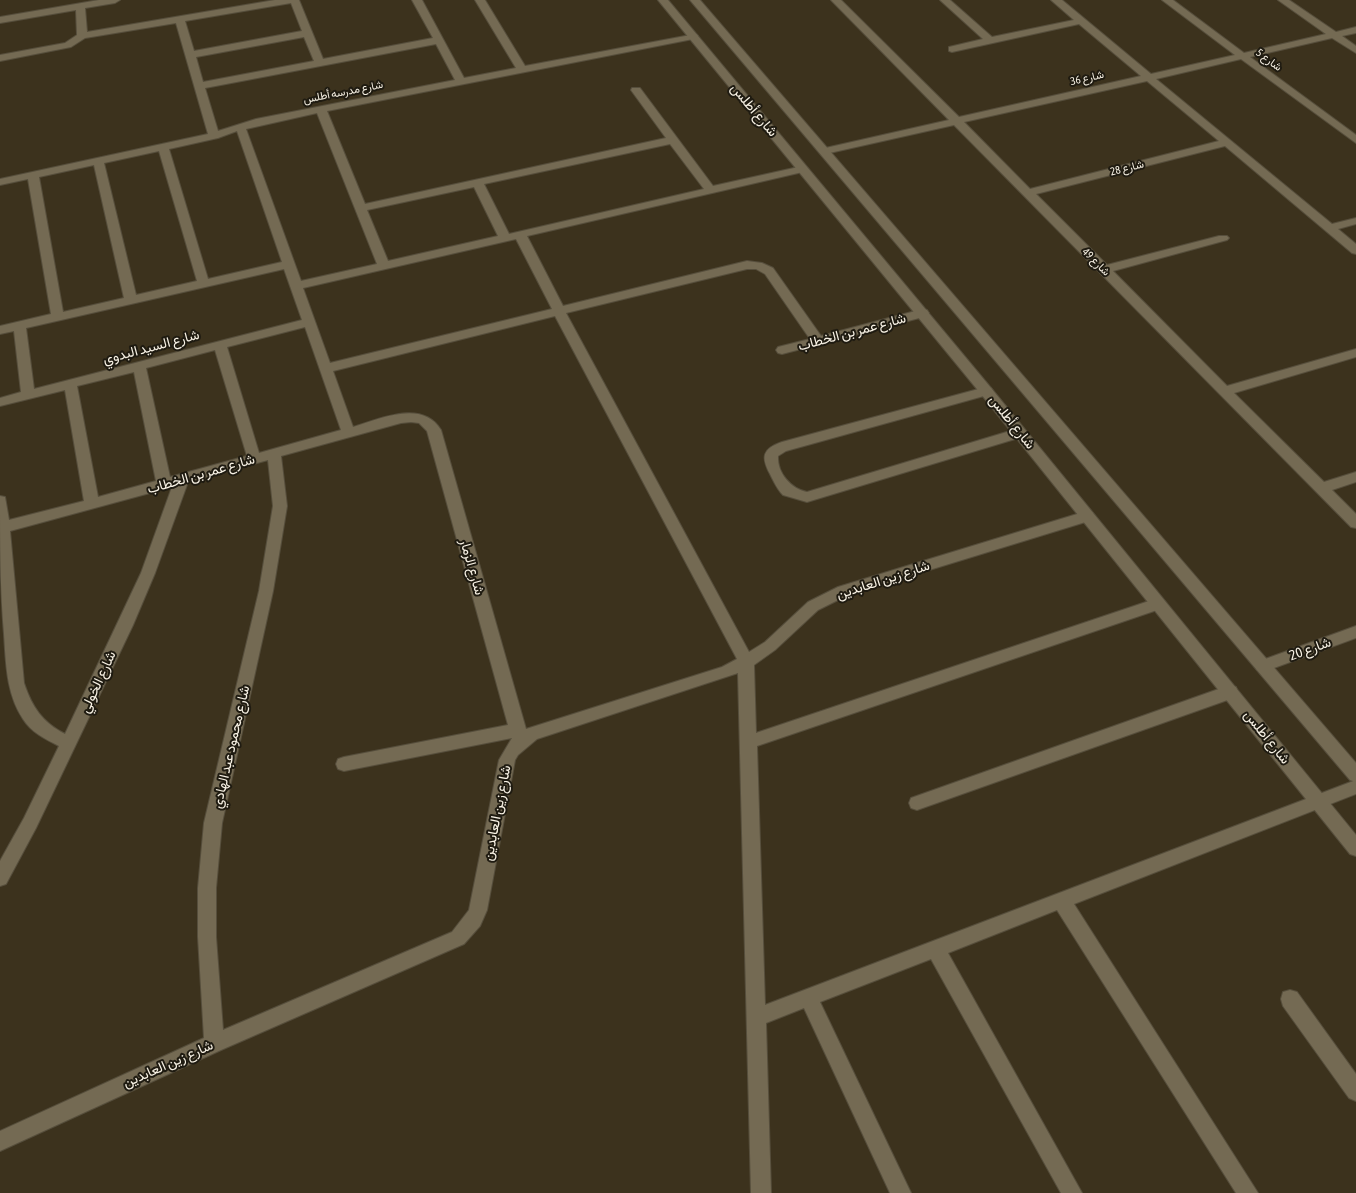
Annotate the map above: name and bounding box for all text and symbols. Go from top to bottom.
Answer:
street label: شارع 5 [1253,46,1285,74]
street label: شارع 36 [1069,68,1105,88]
street label: شارع مدرسه أطلس [302,78,384,106]
street label: شارع أطلس [727,80,781,140]
street label: شارع 28 [1109,157,1145,179]
street label: شارع 49 [1079,245,1113,279]
street label: شارع عمر بن الخطاب [796,310,908,354]
street label: شارع السيد البدوي [101,326,201,368]
street label: شارع أطلس [985,392,1039,452]
street label: شارع عمر بن الخطاب [145,451,257,497]
street label: شارع الزمار [456,537,488,597]
street label: شارع زين العابدين [834,557,932,603]
street label: شارع 20 [1287,634,1333,664]
street label: شارع الخولي [76,648,120,716]
street label: شارع محمود عبد الهادي [209,684,253,810]
street label: شارع أطلس [1240,707,1294,767]
street label: شارع زين العابدين [479,764,515,862]
street label: شارع زين العابدين [120,1037,216,1091]

